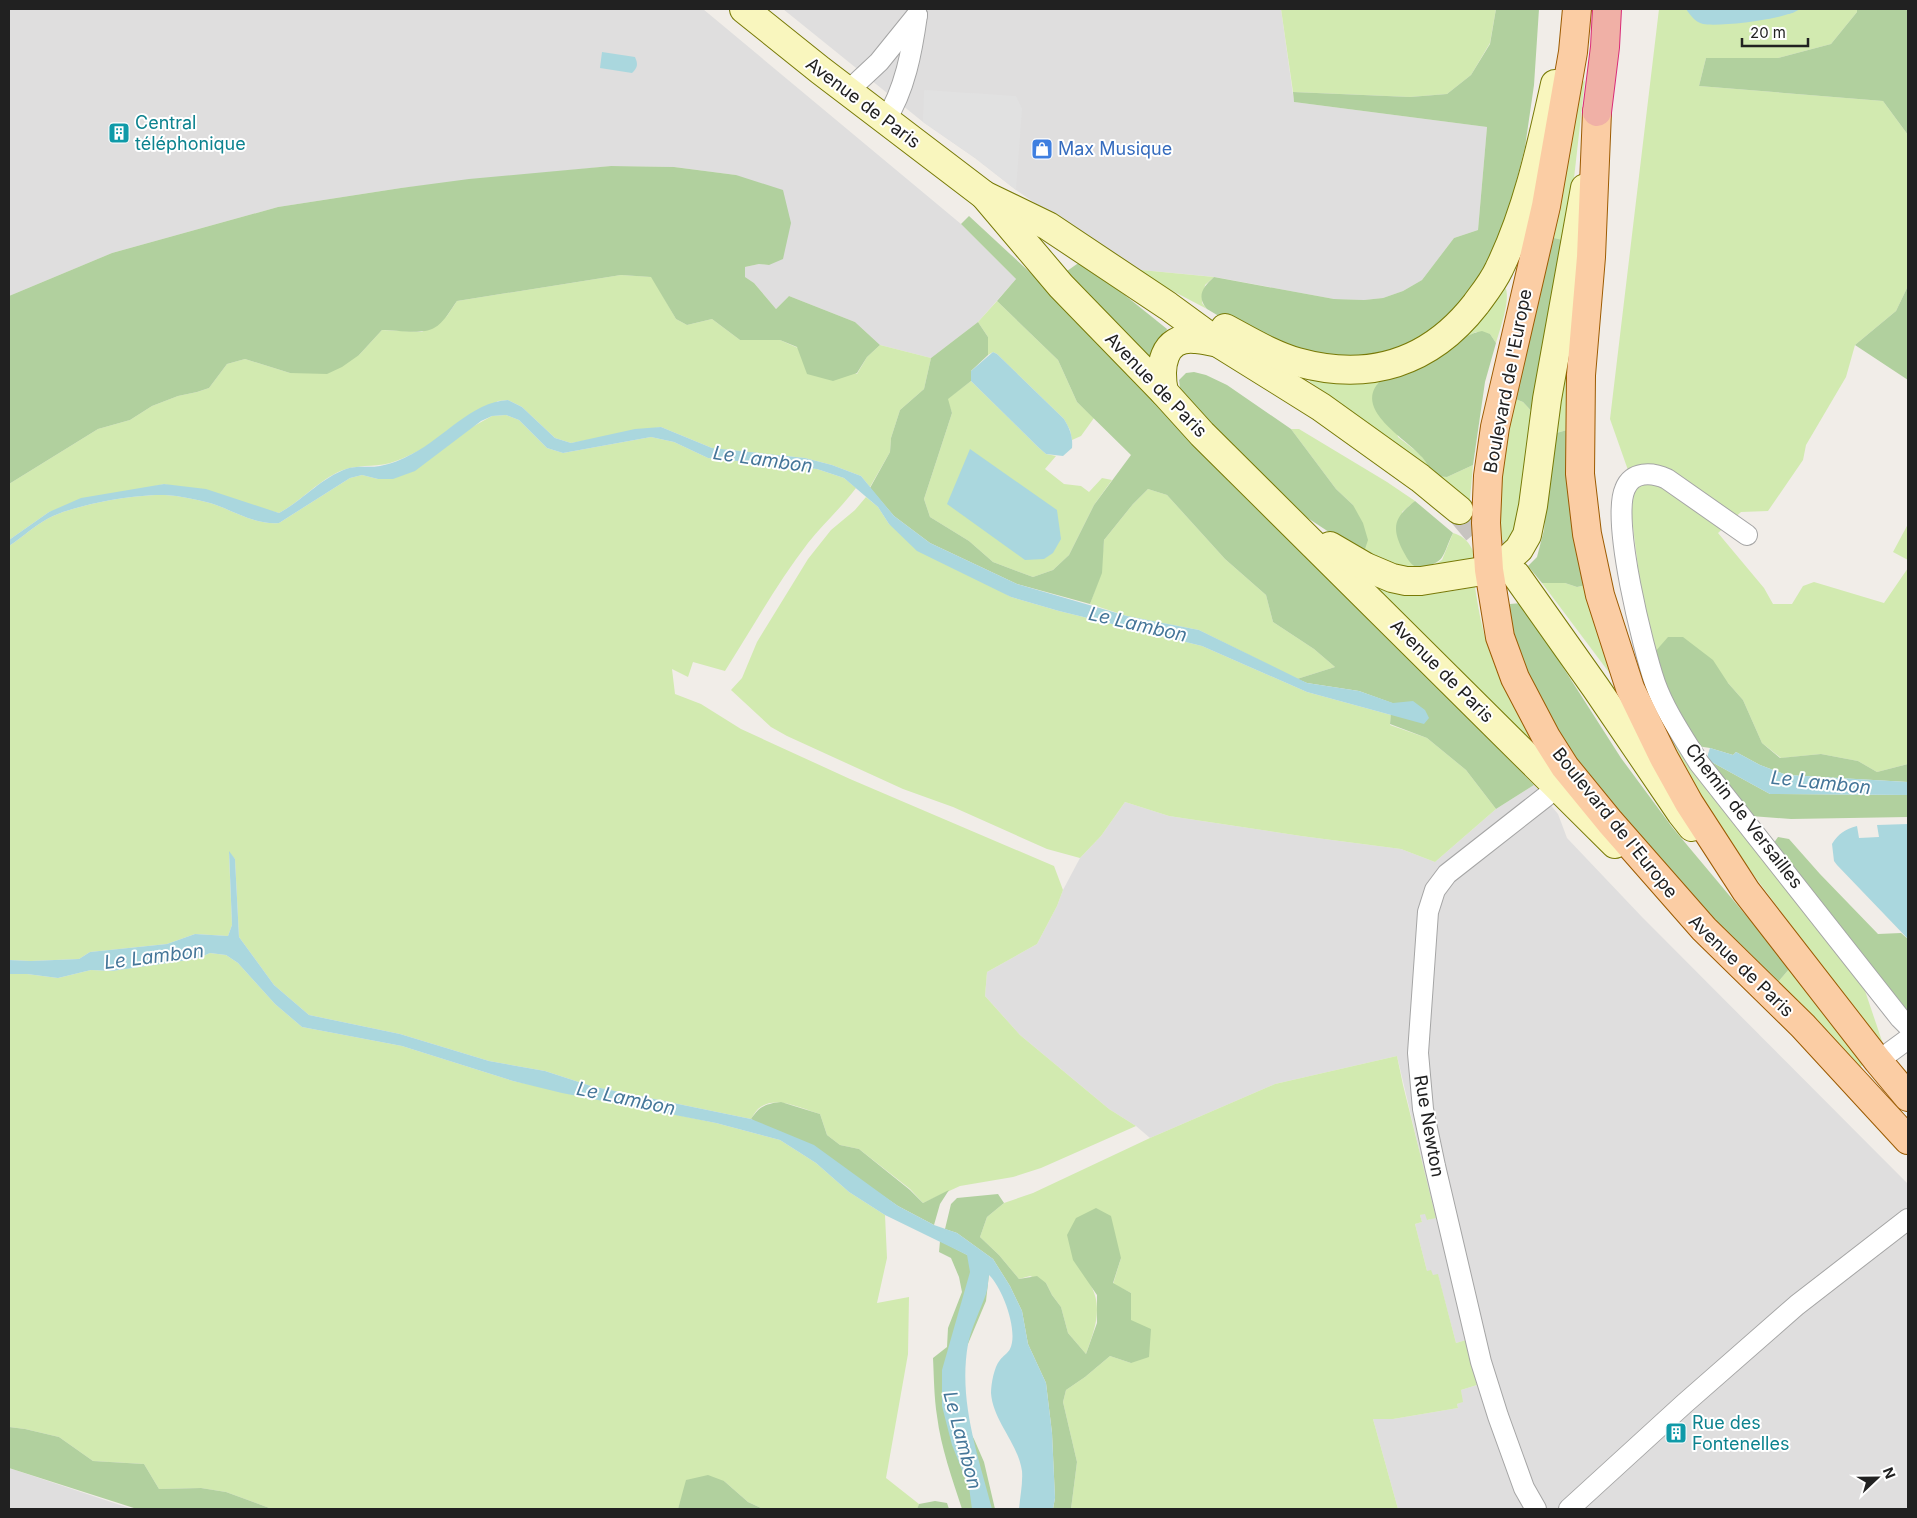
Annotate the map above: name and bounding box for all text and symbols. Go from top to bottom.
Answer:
scale bar [1742,15,1808,47]
text: 20 m [1750,23,1786,42]
street label: Avenue de Paris [802,53,924,152]
place label: Central téléphonique [135,112,246,154]
building icon: Central téléphonique [107,121,131,145]
shop icon: Max Musique [1030,137,1054,161]
place label: Max Musique [1058,138,1172,159]
street label: Boulevard de l'Europe [1479,287,1536,475]
street label: Avenue de Paris [1101,328,1212,441]
water label: Le Lambon [712,441,814,478]
water label: Le Lambon [1086,602,1189,647]
street label: Avenue de Paris [1386,615,1498,727]
street label: Chemin de Versailles [1681,739,1808,892]
street label: Boulevard de l'Europe [1548,743,1682,902]
water label: Le Lambon [1770,766,1872,799]
street label: Avenue de Paris [1685,910,1798,1021]
water label: Le Lambon [103,939,205,974]
street label: Rue Newton [1410,1073,1449,1179]
water label: Le Lambon [574,1077,677,1120]
water label: Le Lambon [938,1389,987,1492]
place label: Rue des Fontenelles [1692,1412,1789,1454]
building icon: Rue des Fontenelles [1664,1421,1688,1445]
north arrow [1852,1453,1902,1503]
text: N [1880,1465,1899,1481]

